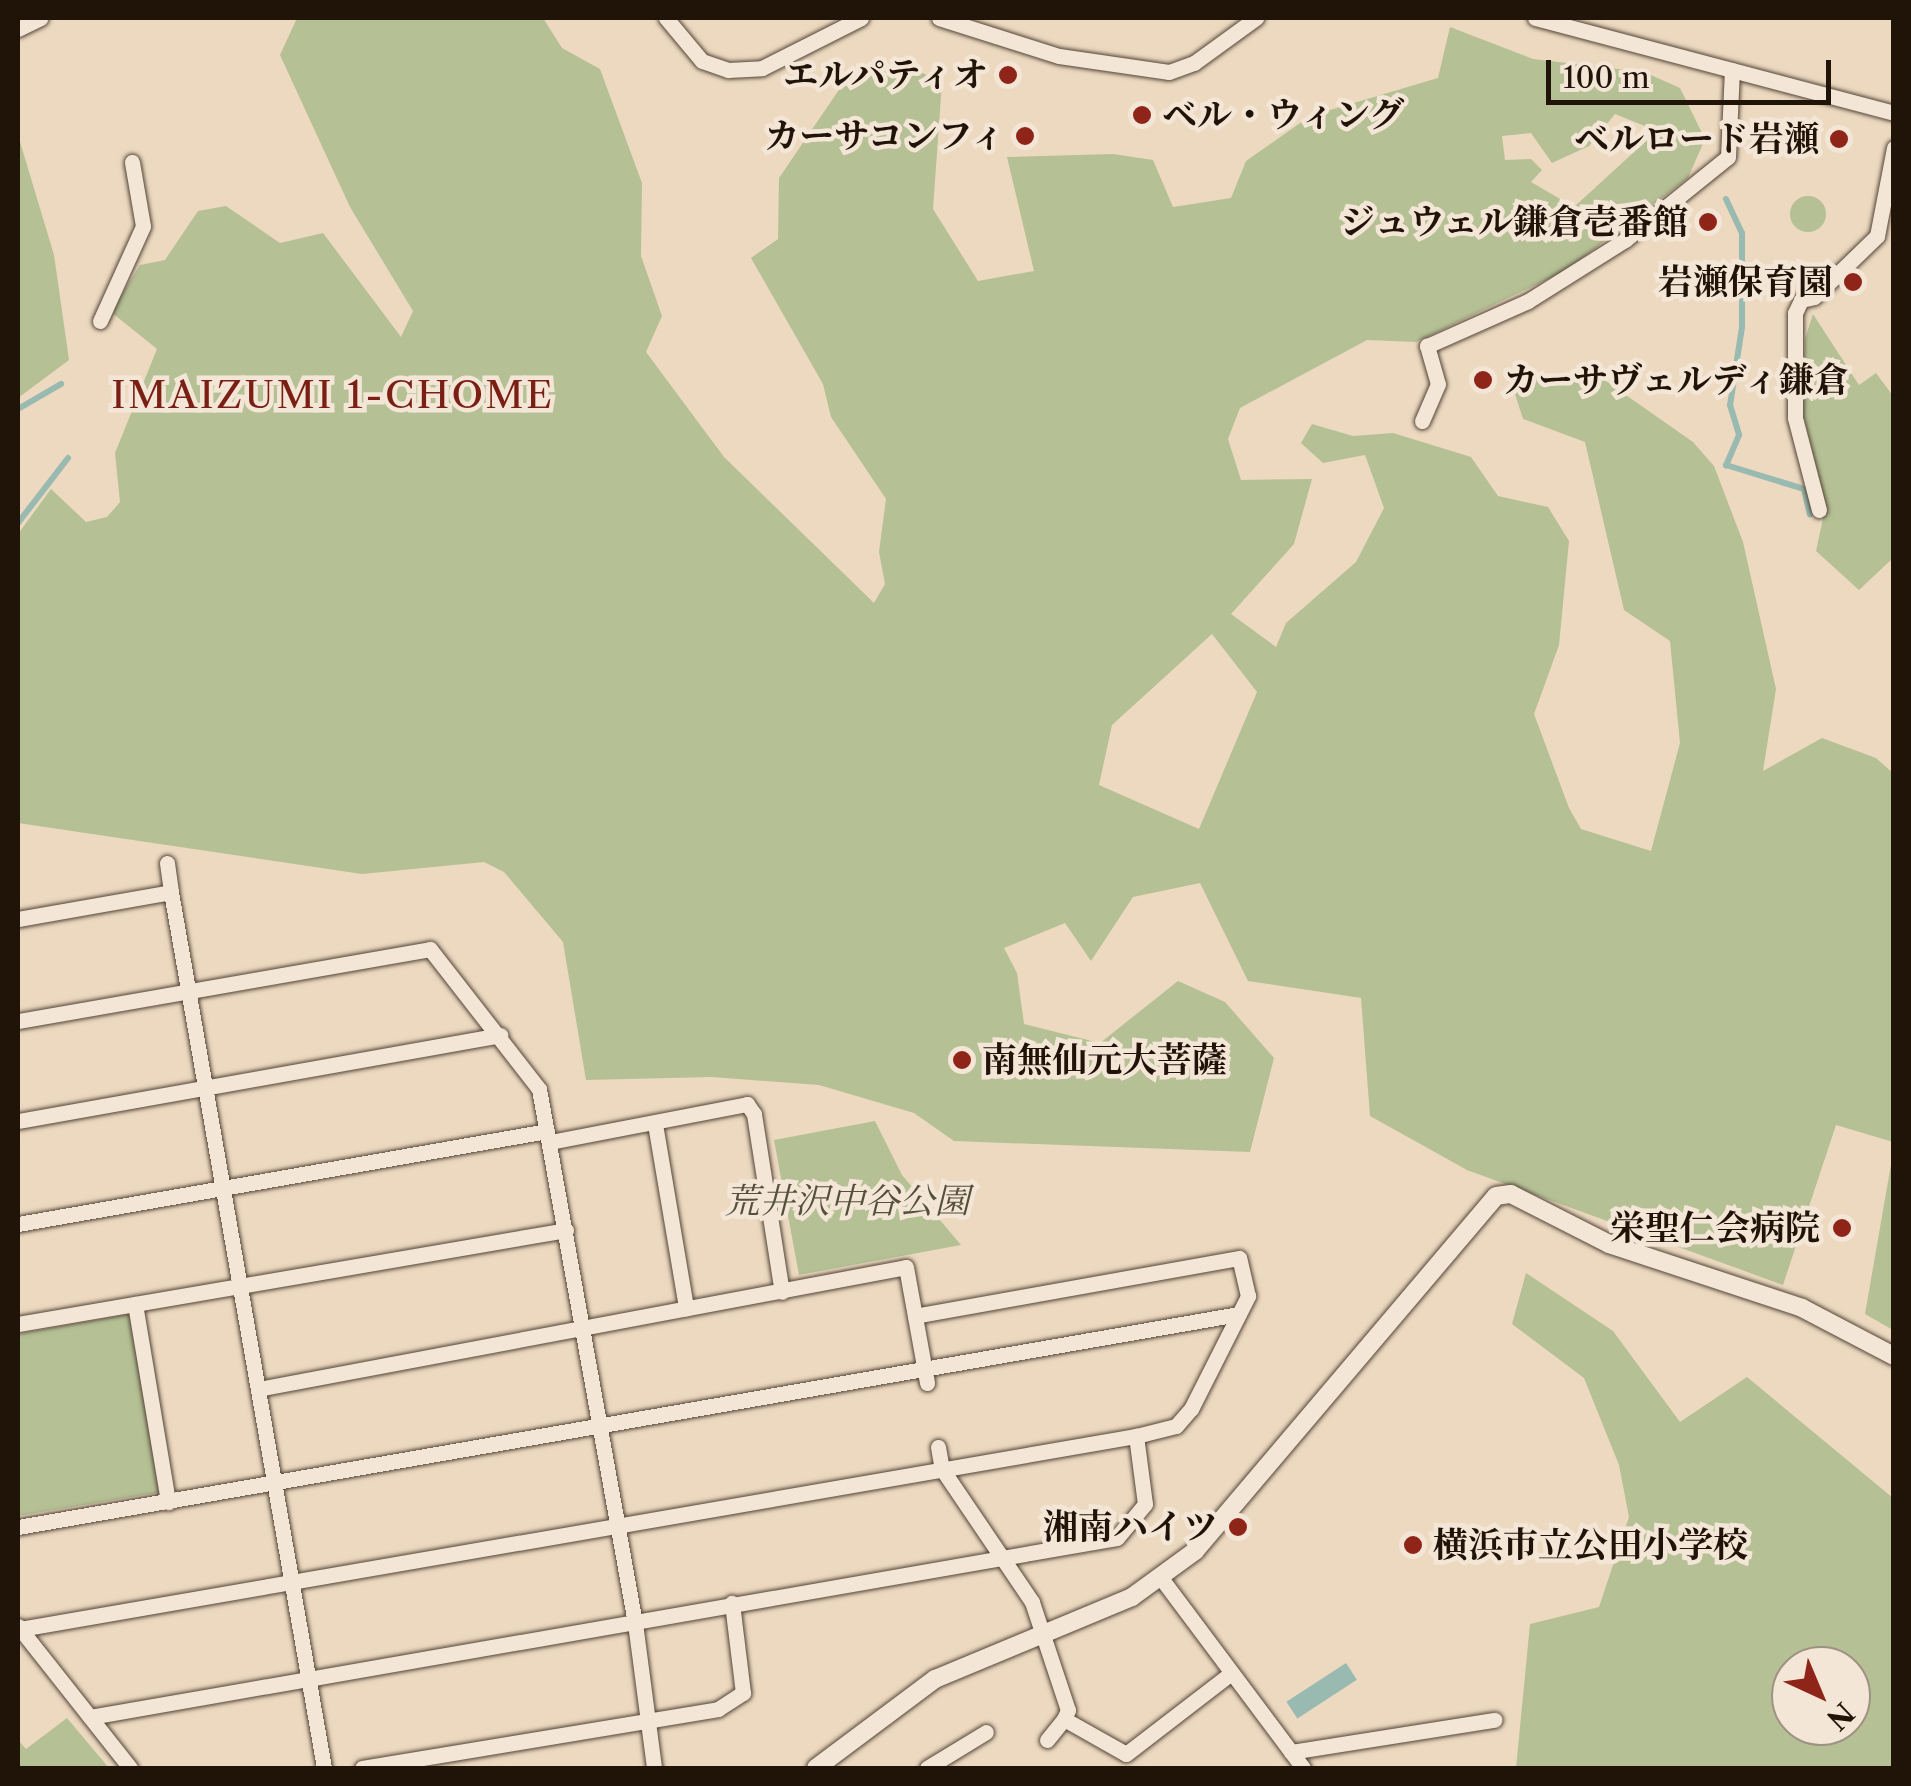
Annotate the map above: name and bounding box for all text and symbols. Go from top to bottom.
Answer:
scale bar [1551,40,1836,102]
place label: エルパティオ [778,54,988,96]
text: 100 m [1563,59,1650,96]
marker: エルパティオ [997,64,1019,86]
place label: ベル・ウィング [1162,94,1407,136]
marker: ベル・ウィング [1131,104,1153,126]
place label: カーサコンフィ [760,115,1005,157]
place label: ベルロード岩瀬 [1574,118,1819,160]
marker: カーサコンフィ [1014,125,1036,147]
marker: ベルロード岩瀬 [1828,128,1850,150]
place label: ジュウェル鎌倉壱番館 [1338,201,1688,243]
marker: ジュウェル鎌倉壱番館 [1697,211,1719,233]
place label: 岩瀬保育園 [1658,261,1833,303]
marker: 岩瀬保育園 [1842,271,1864,293]
place label: カーサヴェルディ鎌倉 [1503,359,1853,401]
marker: カーサヴェルディ鎌倉 [1472,369,1494,391]
district label: IMAIZUMI 1-CHOME [111,372,555,418]
place label: 南無仙元大菩薩 [982,1039,1227,1081]
marker: 南無仙元大菩薩 [951,1049,973,1071]
park label: 荒井沢中谷公園 [725,1180,969,1222]
place label: 栄聖仁会病院 [1610,1207,1820,1249]
marker: 栄聖仁会病院 [1829,1215,1855,1241]
place label: 湘南ハイツ [1043,1506,1218,1548]
marker: 湘南ハイツ [1227,1516,1249,1538]
place label: 横浜市立公田小学校 [1433,1524,1748,1566]
marker: 横浜市立公田小学校 [1402,1534,1424,1556]
north arrow [1771,1646,1871,1746]
text: N [1820,1695,1861,1737]

